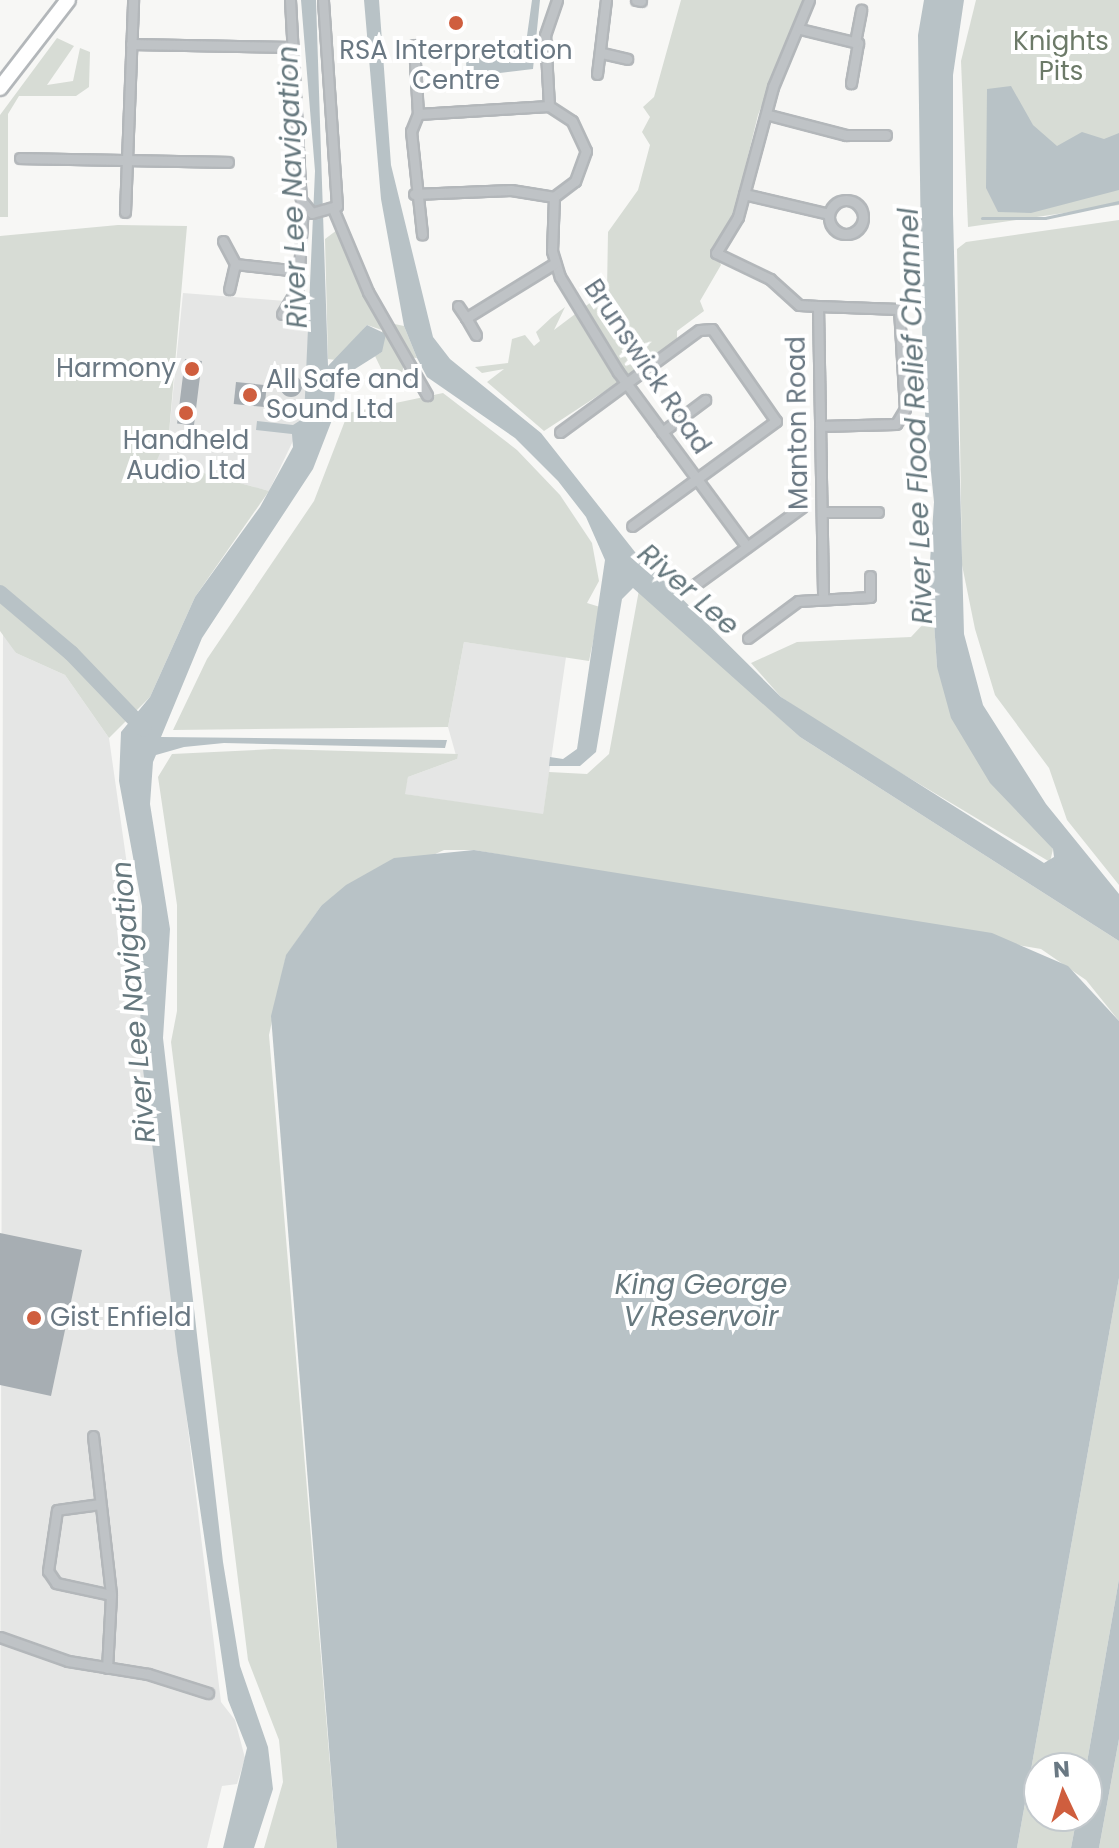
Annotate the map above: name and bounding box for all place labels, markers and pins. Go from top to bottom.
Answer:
marker: RSA Interpretation Centre [447,14,465,32]
place label: RSA Interpretation Centre [339,35,573,96]
place label: Harmony [56,353,176,385]
marker: Harmony [183,360,201,378]
place label: All Safe and Sound Ltd [266,364,420,426]
marker: All Safe and Sound Ltd [241,386,259,404]
marker: Handheld Audio Ltd [177,404,195,422]
place label: Handheld Audio Ltd [123,425,249,486]
place label: Gist Enfield [50,1302,192,1334]
marker: Gist Enfield [25,1309,43,1327]

